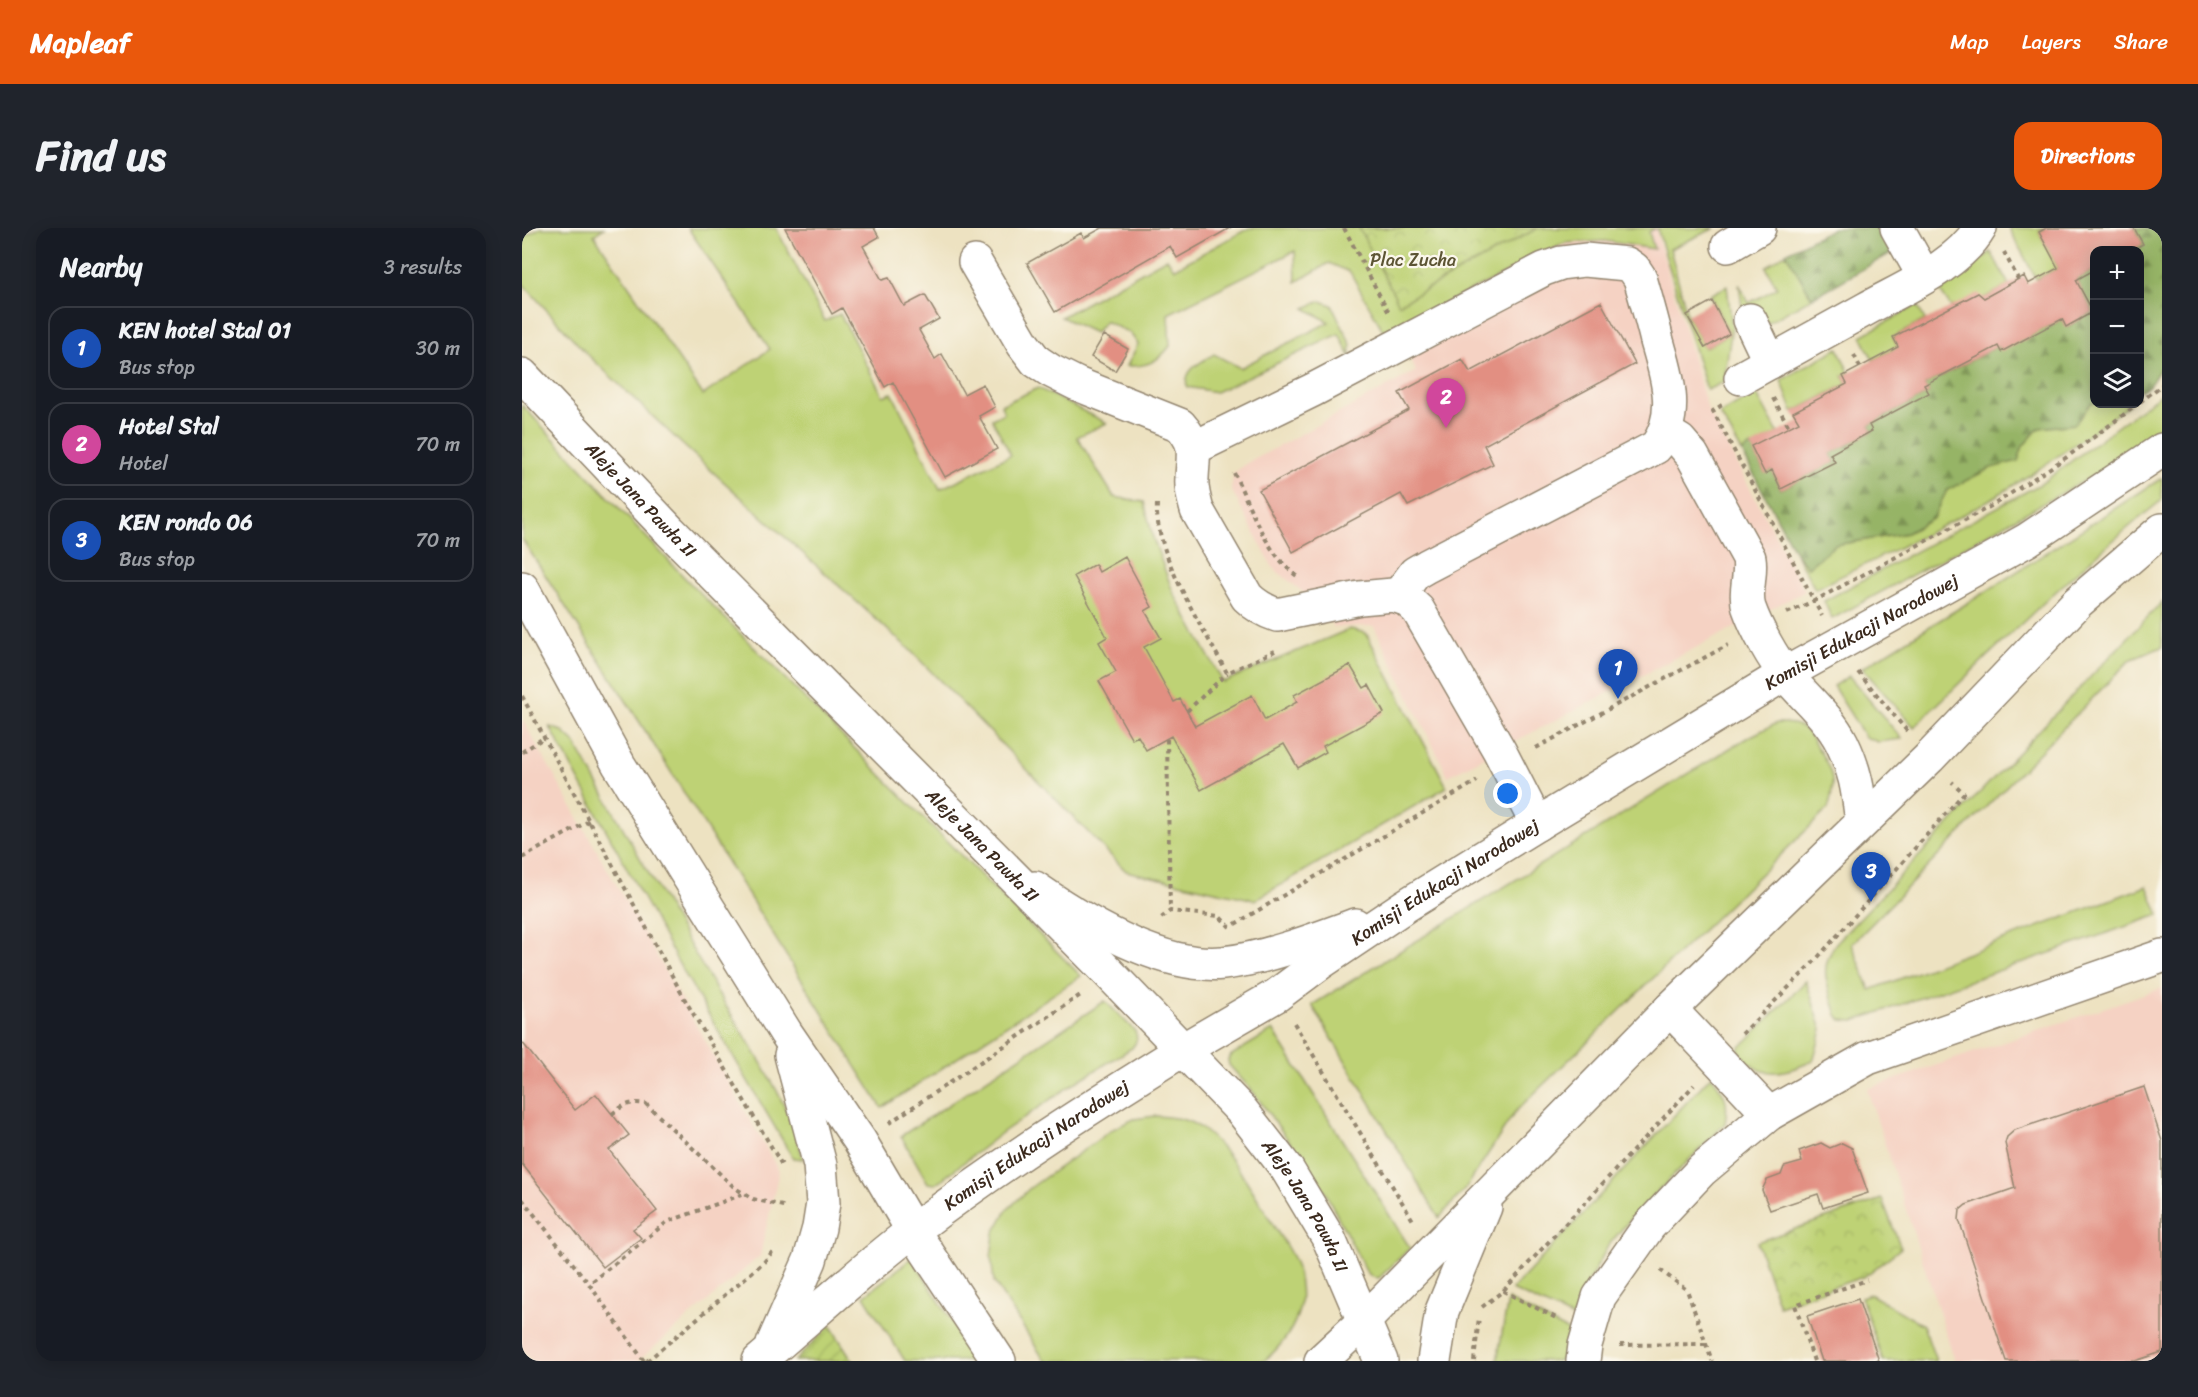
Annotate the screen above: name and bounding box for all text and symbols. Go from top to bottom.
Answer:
text: Mapleaf [30,18,130,67]
text: Map [1950,23,1989,61]
text: Layers [2022,23,2081,61]
text: Share [2114,23,2168,61]
text: Find us [36,119,166,193]
button: Directions [2014,122,2162,190]
text: Nearby [60,244,142,290]
park label: Plac Zucha [1370,244,1456,276]
map controls [2090,246,2144,408]
button: + [2090,246,2144,300]
text: 3 results [384,250,462,285]
button: − [2090,300,2144,354]
text: KEN hotel Stal 01 [119,311,291,350]
text: 1 [77,331,86,366]
text: 30 m [416,331,460,366]
text: Bus stop [119,350,195,385]
button: layers [2090,354,2144,408]
pin: 2 [1426,378,1466,428]
text: Hotel Stal [119,407,219,446]
text: 2 [76,427,87,462]
text: 70 m [415,427,460,462]
street label: Aleje Jana Pawła II [576,433,705,566]
text: Hotel [119,446,168,481]
text: KEN rondo 06 [119,503,253,542]
text: 3 [76,523,87,558]
text: 70 m [415,523,460,558]
text: Bus stop [119,542,195,577]
street label: Komisji Edukacji Narodowej [1758,565,1965,699]
pin: 1 [1598,650,1638,699]
your location [1493,779,1522,808]
street label: Aleje Jana Pawła II [917,780,1047,911]
street label: Komisji Edukacji Narodowej [1344,810,1546,954]
pin: 3 [1852,852,1890,902]
street label: Komisji Edukacji Narodowej [936,1071,1136,1219]
street label: Aleje Jana Pawła II [1252,1131,1358,1278]

